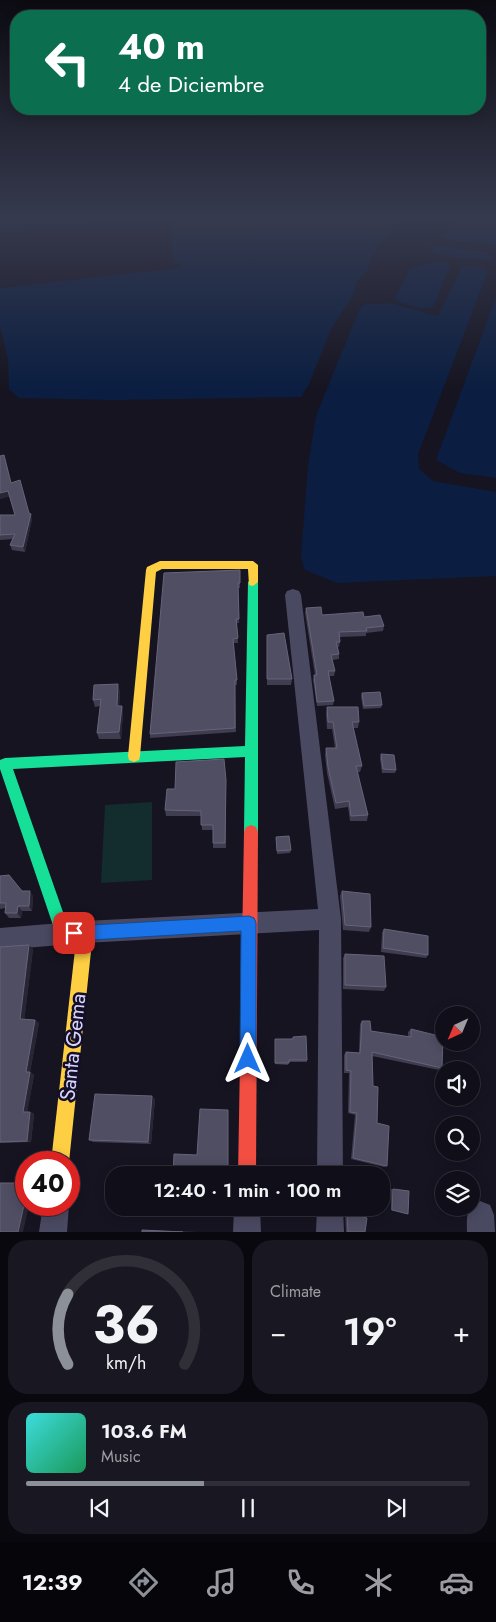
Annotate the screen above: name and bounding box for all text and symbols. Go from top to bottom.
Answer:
text: 40 m [118,22,205,72]
icon: left [35,30,100,95]
text: 4 de Diciembre [118,68,264,100]
pin [53,912,95,954]
icon: arrive [60,919,88,947]
street label: Santa Gema [52,992,94,1102]
north arrow [435,1006,480,1051]
map controls [435,1006,480,1216]
position arrow [221,1032,273,1084]
button: sound [435,1061,480,1106]
button: search [435,1116,480,1161]
speed limit sign: 40 [15,1151,80,1216]
button: layers [435,1171,480,1216]
text: 12:40 · 1 min · 100 m [154,1177,341,1204]
text: Climate [270,1280,321,1303]
text: 36 [92,1287,160,1363]
text: 19° [343,1304,397,1359]
text: − [270,1312,287,1353]
text: + [453,1312,470,1353]
text: km/h [106,1350,146,1376]
text: 103.6 FM [101,1418,187,1445]
text: Music [101,1445,141,1468]
icon: previous [86,1494,114,1522]
icon: pause [234,1494,262,1522]
icon: next [382,1494,410,1522]
icon: directions [126,1565,161,1600]
icon: music [204,1565,239,1600]
icon: phone [283,1565,318,1600]
icon: climate [361,1565,396,1600]
icon: car [439,1565,474,1600]
text: 12:39 [22,1566,83,1598]

